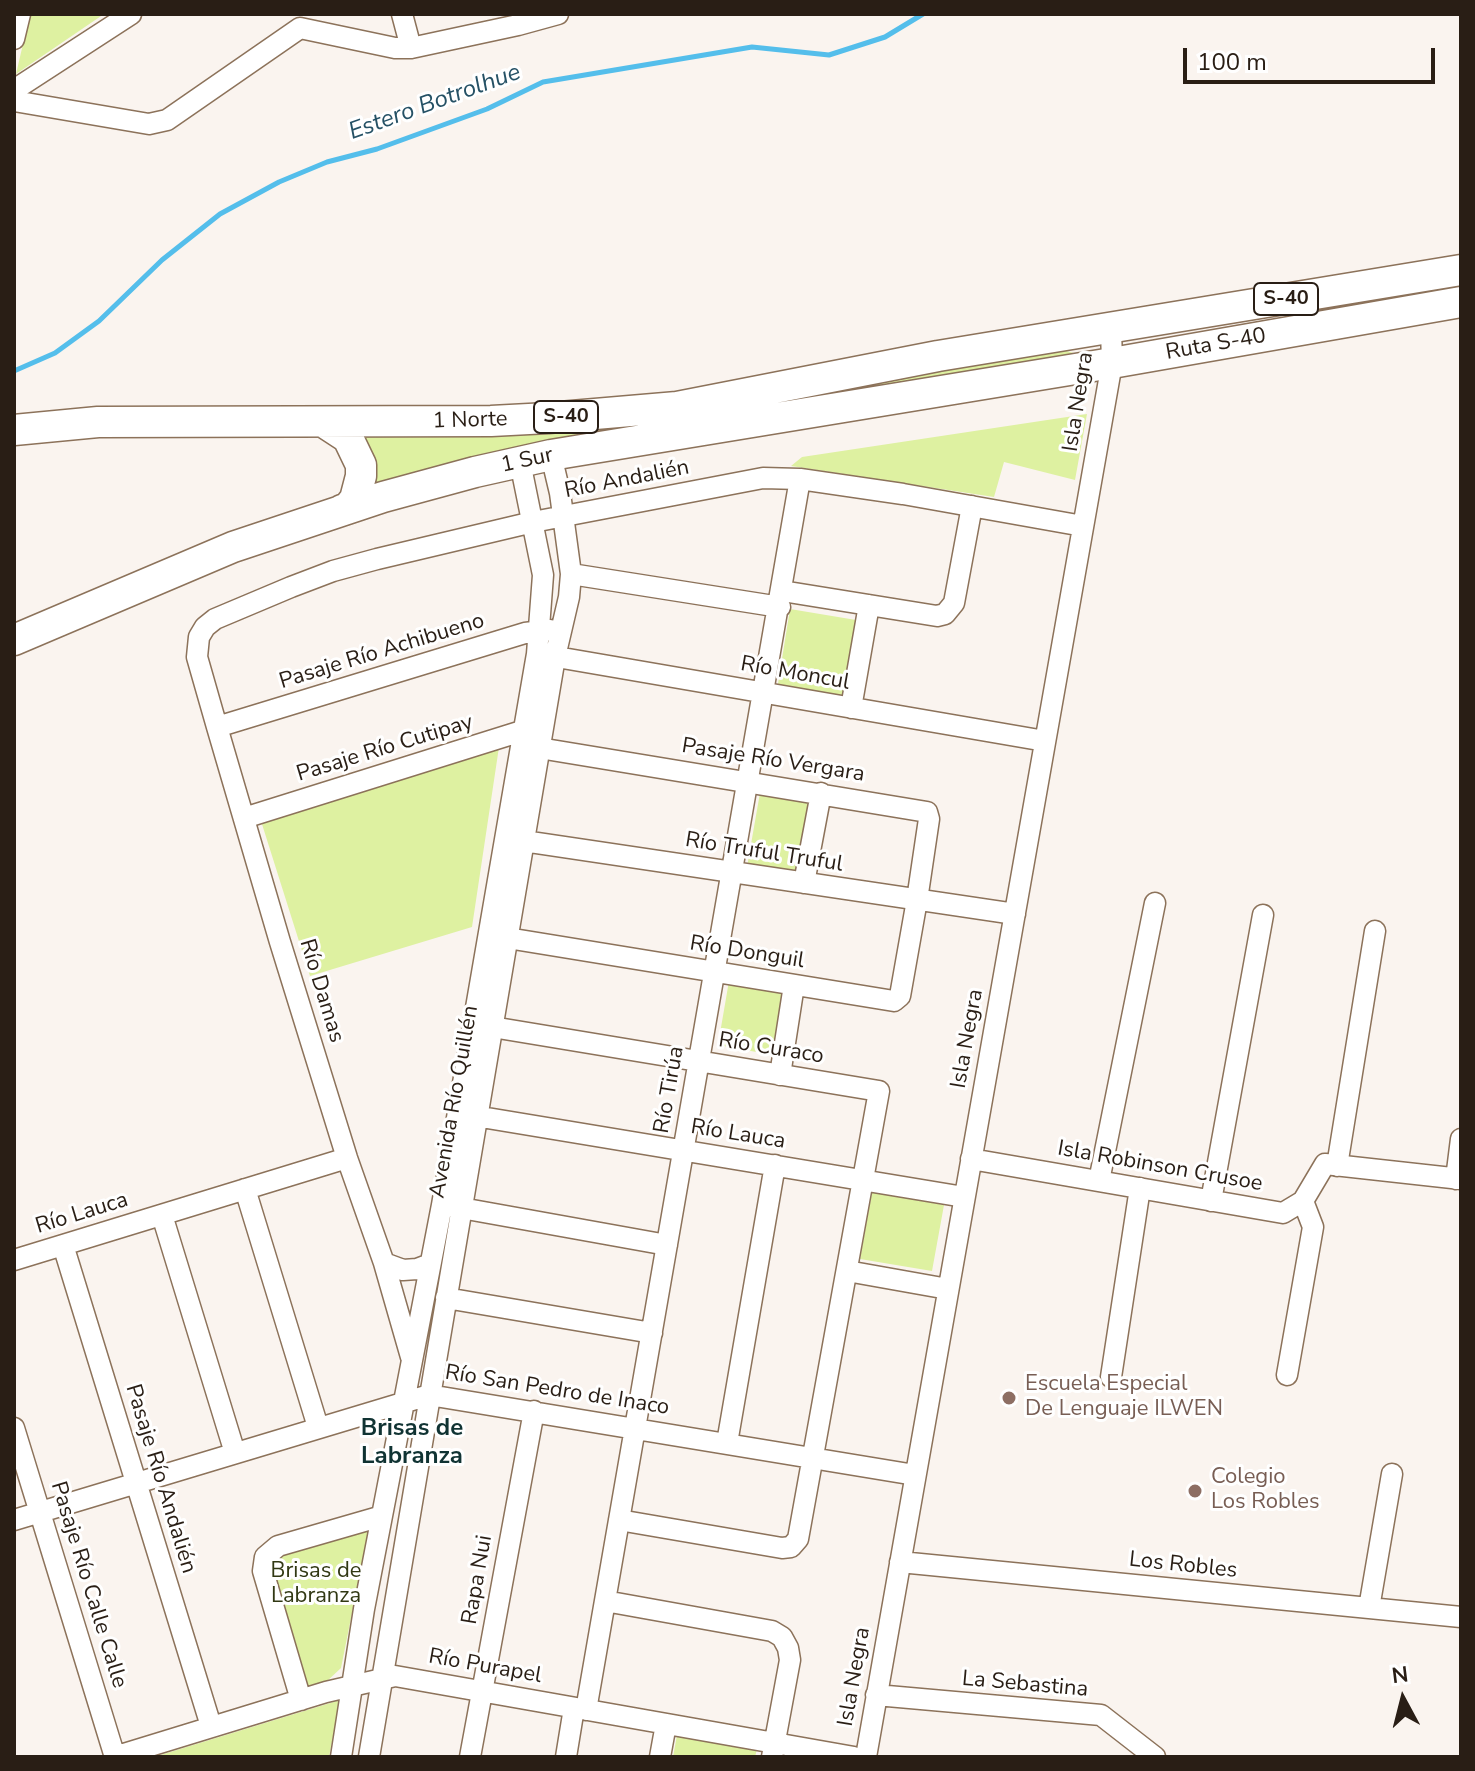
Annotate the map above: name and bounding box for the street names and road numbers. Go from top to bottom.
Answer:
road number: S-40 [1254,283,1318,315]
street label: Ruta S-40 [1164,323,1268,367]
street label: Isla Negra [1058,350,1100,454]
road number: S-40 [534,401,598,433]
street label: 1 Norte [432,406,508,436]
street label: 1 Sur [499,443,555,479]
street label: Río Andalién [562,455,692,505]
street label: Pasaje Río Achibueno [276,608,488,696]
street label: Río Moncul [738,651,852,697]
street label: Pasaje Río Cutipay [294,710,476,788]
street label: Pasaje Río Vergara [680,734,866,788]
street label: Río Truful Truful [683,828,845,878]
street label: Río Donguil [688,931,806,975]
street label: Río Damas [293,936,349,1046]
street label: Isla Negra [946,987,990,1091]
street label: Avenida Río Quillén [425,1004,485,1200]
street label: Río Curaco [716,1028,826,1070]
street label: Río Tirúa [649,1044,691,1136]
street label: Río Lauca [689,1114,787,1156]
street label: Isla Robinson Crusoe [1055,1136,1265,1198]
street label: Río Lauca [33,1187,131,1241]
street label: Río San Pedro de Inaco [443,1360,671,1422]
street label: Pasaje Río Andalién [119,1381,201,1577]
street label: Pasaje Río Calle Calle [44,1479,132,1691]
street label: Rapa Nui [457,1533,499,1627]
street label: Los Robles [1128,1547,1238,1585]
street label: Isla Negra [833,1625,877,1729]
street label: Río Purapel [426,1644,544,1690]
street label: La Sebastina [961,1666,1089,1704]

